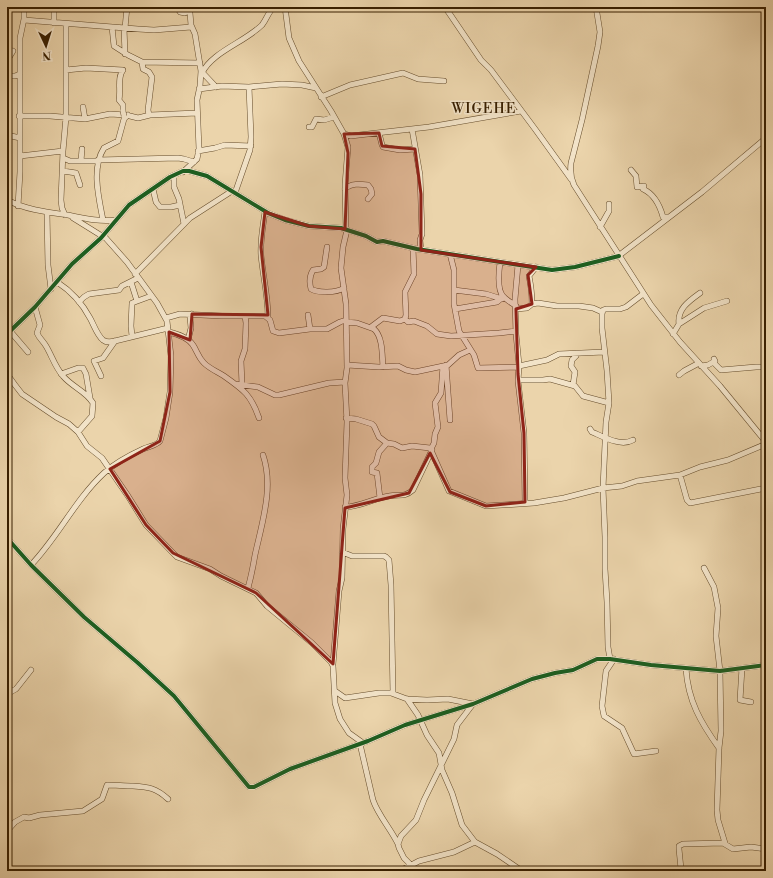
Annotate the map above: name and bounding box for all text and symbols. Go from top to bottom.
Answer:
north arrow [26,26,66,66]
text: N [42,48,51,62]
district label: WIGEHE [451,100,516,118]

